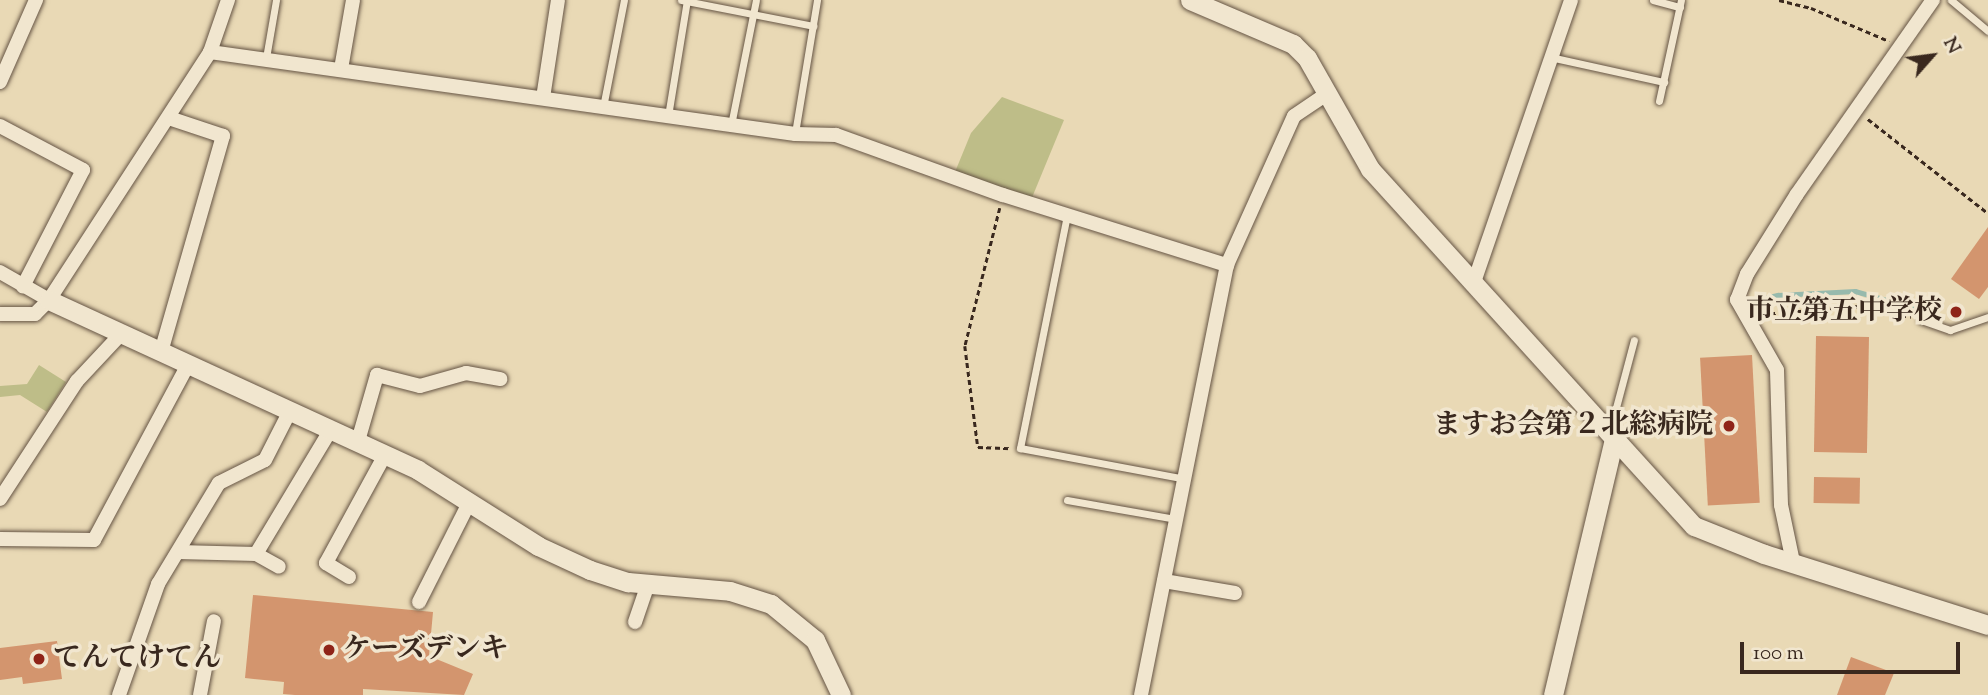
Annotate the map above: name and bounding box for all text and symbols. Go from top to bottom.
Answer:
north arrow [1897,21,1967,91]
text: N [1935,33,1966,59]
place label: 市立第五中学校 [1746,295,1942,329]
marker: 市立第五中学校 [1948,304,1964,320]
place label: ますお会第２北総病院 [1433,409,1713,443]
marker: ますお会第２北総病院 [1719,416,1739,436]
scale bar [1743,628,1964,672]
place label: ケーズデンキ [343,633,511,667]
text: 100 m [1753,639,1804,669]
place label: てんてけてん [53,642,221,676]
marker: ケーズデンキ [321,642,337,658]
marker: てんてけてん [31,651,47,667]

